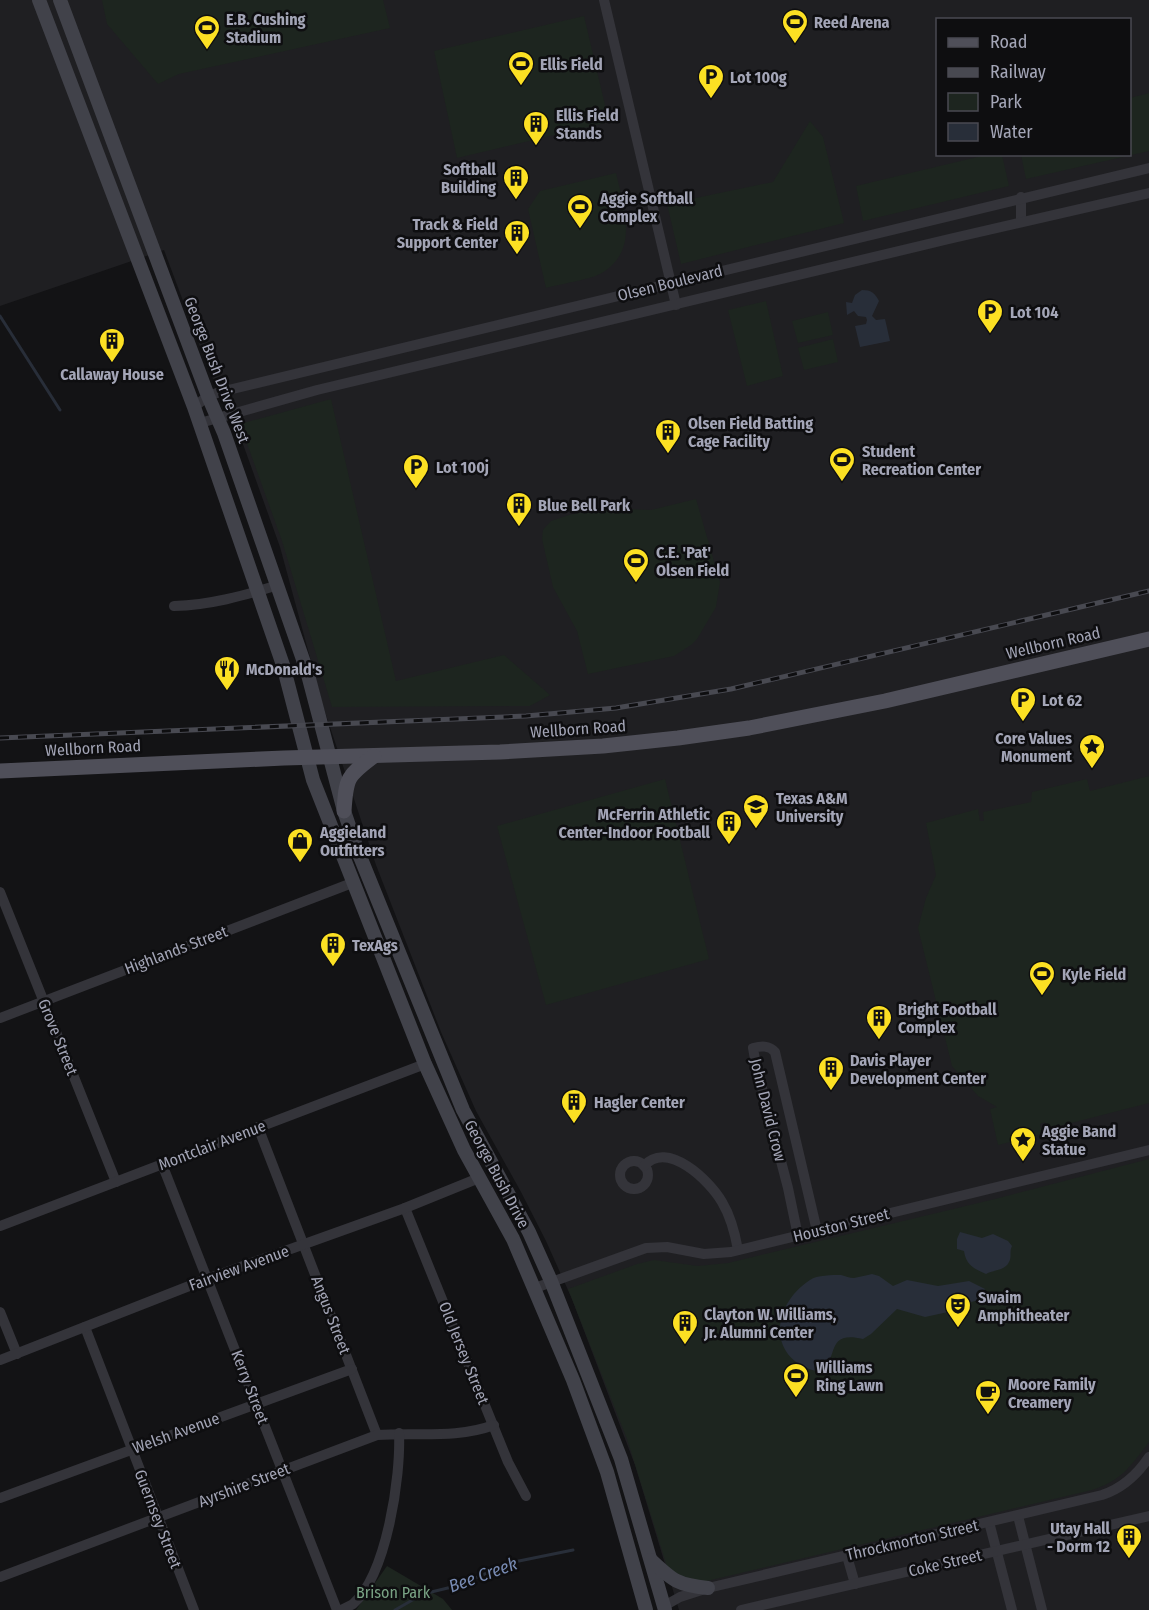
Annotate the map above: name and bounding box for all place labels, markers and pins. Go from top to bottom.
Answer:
sports icon: Reed Arena [780,7,810,45]
place label: E.B. Cushing Stadium [226,10,306,47]
sports icon: E.B. Cushing Stadium [192,13,222,51]
place label: Reed Arena [814,13,890,32]
sports icon: Ellis Field [506,49,536,87]
place label: Ellis Field [540,55,603,74]
parking icon: Lot 100g [696,62,726,100]
place label: Lot 100g [730,68,787,87]
place label: Ellis Field Stands [556,106,619,143]
building icon: Ellis Field Stands [521,109,551,147]
place label: Softball Building [441,160,497,197]
building icon: Softball Building [501,163,531,201]
place label: Aggie Softball Complex [599,189,694,226]
sports icon: Aggie Softball Complex [565,192,595,230]
place label: Track & Field Support Center [397,215,498,252]
building icon: Track & Field Support Center [502,218,532,256]
parking icon: Lot 104 [975,297,1005,335]
place label: Lot 104 [1010,303,1058,322]
building icon: Callaway House [97,326,127,364]
place label: Callaway House [60,365,164,384]
place label: Olsen Field Batting Cage Facility [688,414,813,451]
building icon: Olsen Field Batting Cage Facility [653,417,683,455]
place label: Student Recreation Center [862,442,981,479]
sports icon: Student Recreation Center [827,445,857,483]
parking icon: Lot 100j [401,452,431,490]
place label: Lot 100j [436,458,489,477]
building icon: Blue Bell Park [504,490,534,528]
place label: Blue Bell Park [538,496,631,515]
place label: C.E. 'Pat' Olsen Field [656,543,729,580]
sports icon: C.E. 'Pat' Olsen Field [621,546,651,584]
restaurant icon: McDonald's [212,654,242,692]
place label: McDonald's [246,660,322,679]
parking icon: Lot 62 [1008,685,1038,723]
place label: Lot 62 [1042,691,1083,710]
place label: Core Values Monument [995,729,1072,766]
place icon: Core Values Monument [1077,732,1107,770]
place label: Texas A&M University [776,789,848,826]
school or university icon: Texas A&M University [741,792,771,830]
place label: McFerrin Athletic Center-Indoor Football [559,805,711,842]
building icon: McFerrin Athletic Center-Indoor Football [714,808,744,846]
place label: Aggieland Outfitters [319,823,386,860]
shop icon: Aggieland Outfitters [285,826,315,864]
building icon: TexAgs [318,930,348,968]
place label: TexAgs [352,936,398,955]
sports icon: Kyle Field [1027,959,1057,997]
place label: Kyle Field [1062,965,1126,984]
place label: Bright Football Complex [898,1000,997,1037]
building icon: Bright Football Complex [864,1003,894,1041]
place label: Davis Player Development Center [850,1051,986,1088]
building icon: Davis Player Development Center [816,1054,846,1092]
building icon: Hagler Center [559,1087,589,1125]
place label: Hagler Center [594,1093,685,1112]
place label: Aggie Band Statue [1041,1122,1116,1159]
place icon: Aggie Band Statue [1008,1125,1038,1163]
place label: Swaim Amphitheater [977,1288,1070,1325]
theatre icon: Swaim Amphitheater [943,1291,973,1329]
place label: Clayton W. Williams, Jr. Alumni Center [703,1305,837,1342]
building icon: Clayton W. Williams, Jr. Alumni Center [670,1308,700,1346]
place label: Williams Ring Lawn [816,1358,883,1395]
sports icon: Williams Ring Lawn [781,1361,811,1399]
place label: Moore Family Creamery [1008,1375,1096,1412]
cafe icon: Moore Family Creamery [973,1378,1003,1416]
place label: Utay Hall - Dorm 12 [1047,1519,1111,1556]
building icon: Utay Hall - Dorm 12 [1114,1522,1144,1560]

